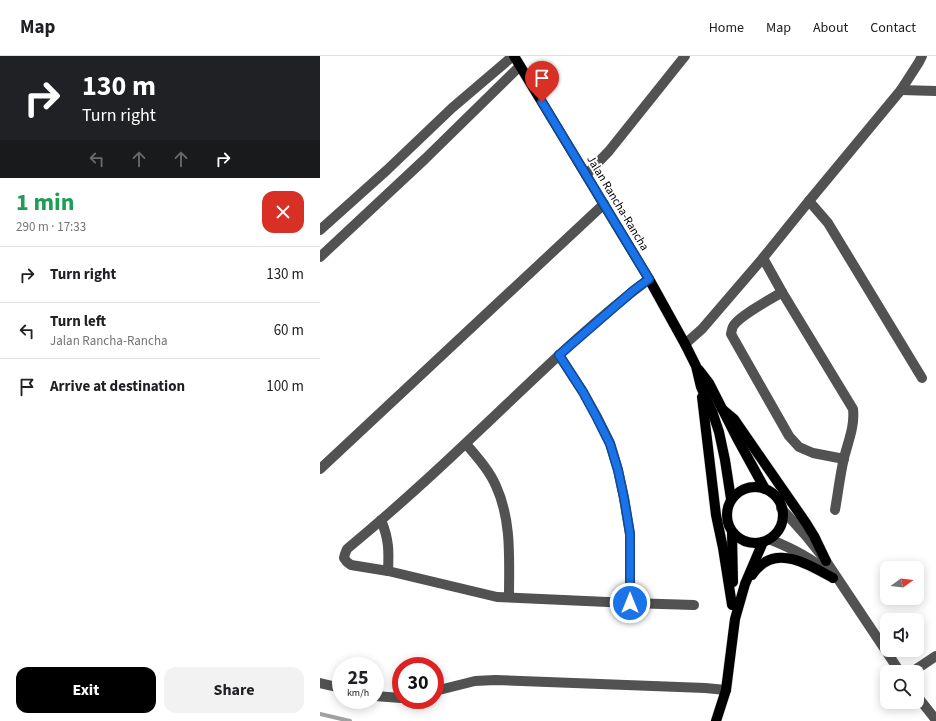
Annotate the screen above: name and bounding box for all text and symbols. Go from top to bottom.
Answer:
text: Map [20,14,55,41]
text: Home [709,18,744,38]
text: Map [766,18,791,38]
text: About [813,18,848,38]
text: Contact [870,18,916,38]
pin [525,61,559,102]
text: 130 m [82,66,156,106]
icon: arrive [531,67,553,89]
icon: right [16,72,68,124]
text: Turn right [82,103,156,128]
icon: left [86,148,108,170]
icon: ahead [128,148,150,170]
icon: ahead [170,148,192,170]
icon: right [212,148,234,170]
street label: Jalan Rancha-Rancha [582,152,653,254]
text: 1 min [16,185,74,220]
button: close [262,191,304,233]
text: 290 m · 17:33 [16,218,86,236]
icon: right [16,264,38,286]
text: Turn right [50,264,116,285]
text: 130 m [266,264,304,285]
text: Turn left [50,311,106,332]
icon: left [16,320,38,342]
text: 60 m [274,320,304,341]
text: Jalan Rancha-Rancha [50,332,168,350]
icon: arrive [16,376,38,398]
text: Arrive at destination [50,376,185,397]
text: 100 m [266,376,304,397]
north arrow [880,561,924,605]
map controls [880,561,924,709]
position arrow [609,582,651,624]
button: sound [880,613,924,657]
speed limit sign: 30 [392,657,444,709]
text: 25 [347,664,369,692]
button: search [880,665,924,709]
button: Exit [16,667,156,713]
button: Share [164,667,304,713]
text: km/h [347,686,369,700]

